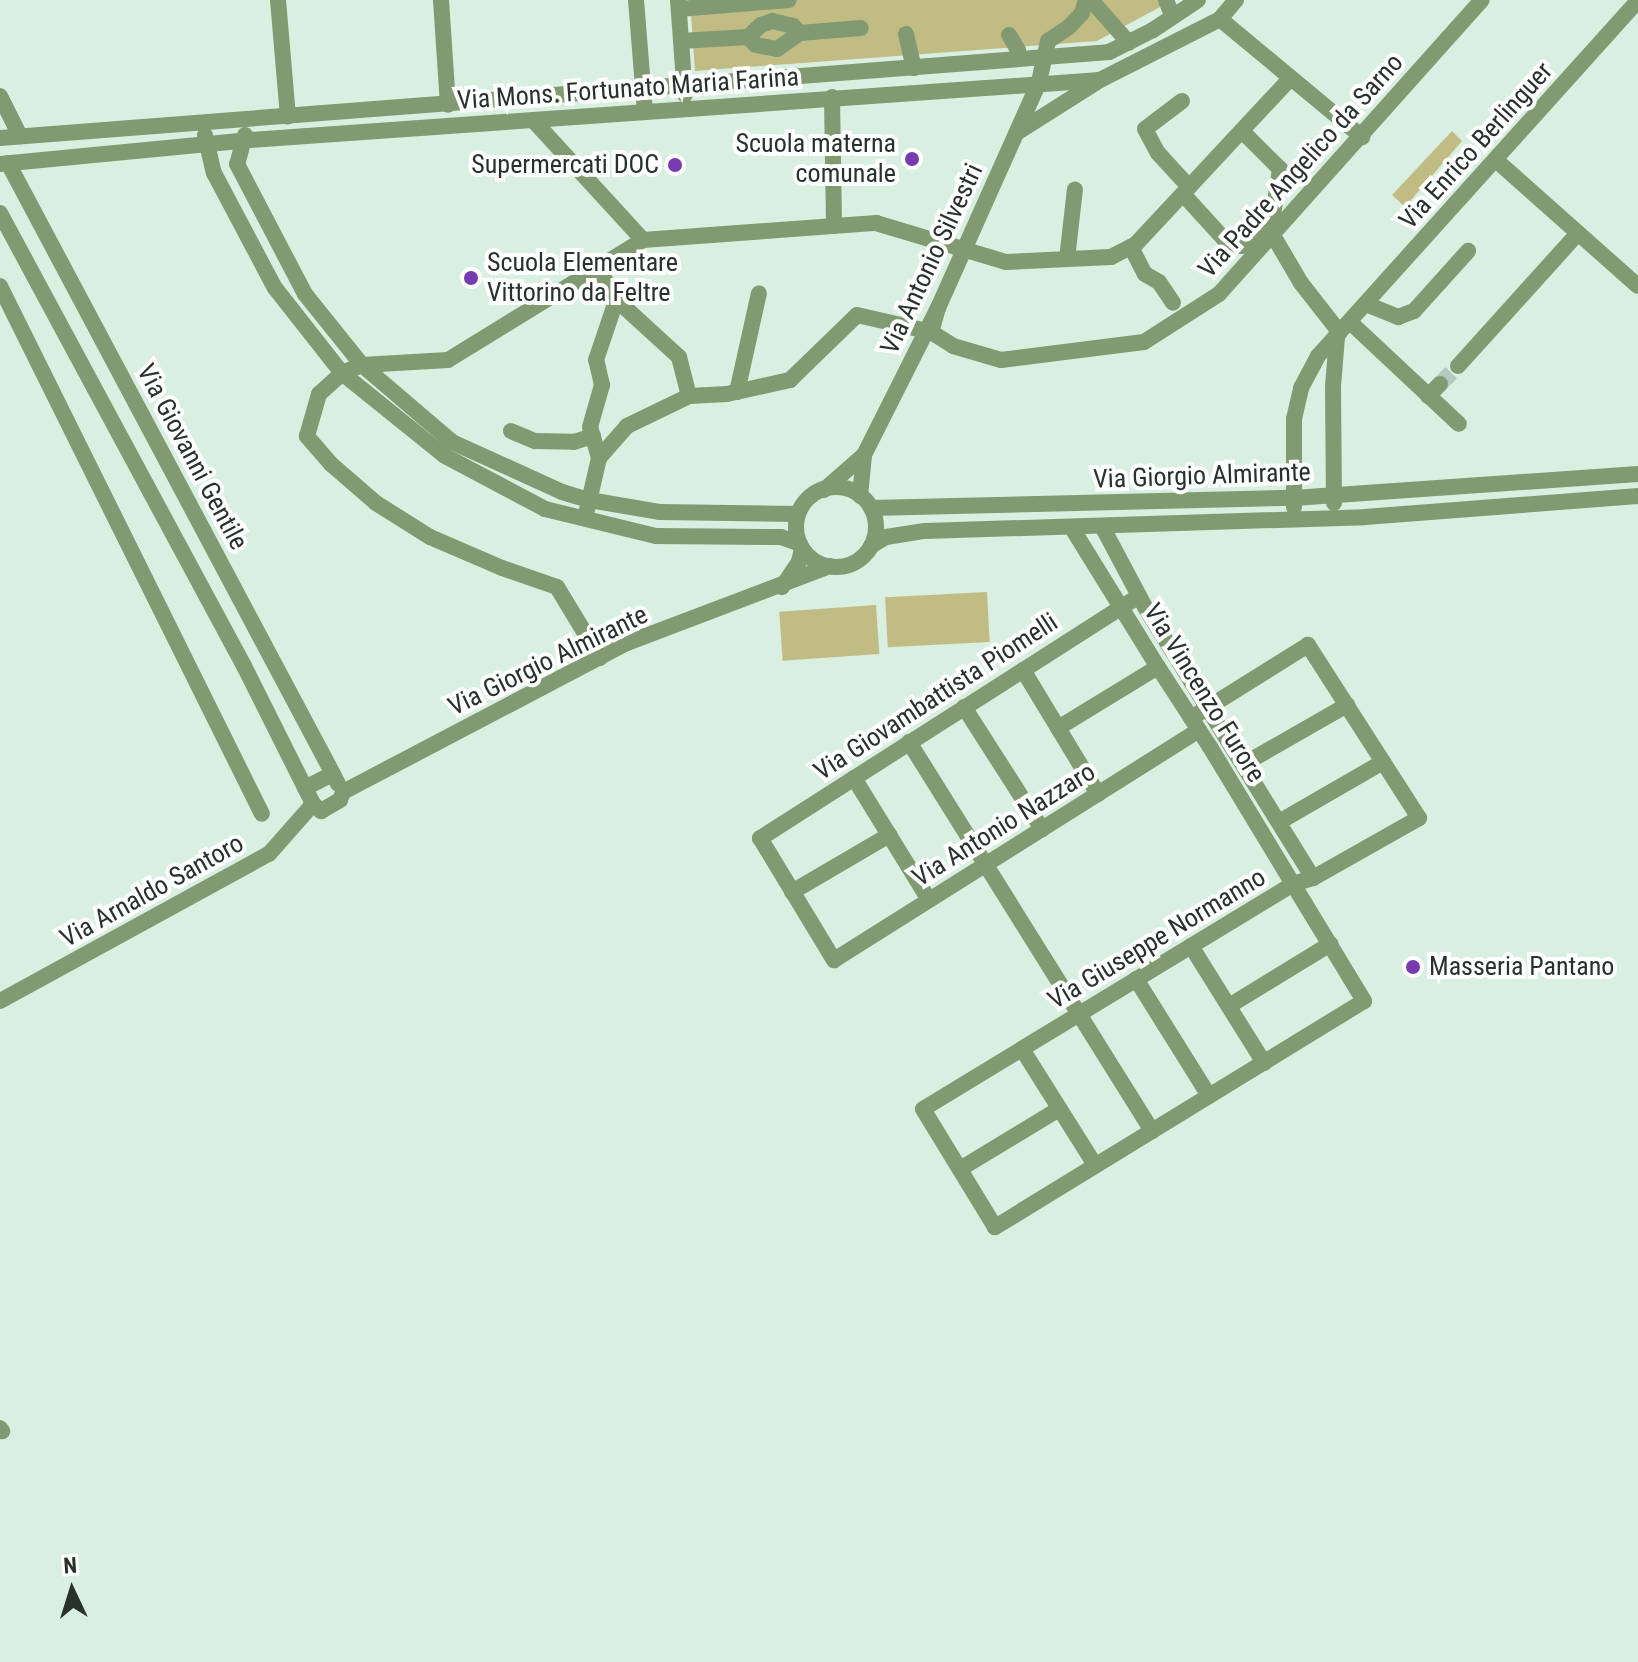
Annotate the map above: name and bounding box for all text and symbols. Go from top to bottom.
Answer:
street label: Via Padre Angelico da Sarno [1192,48,1410,284]
street label: Via Enrico Berlinguer [1393,56,1559,236]
street label: Via Mons. Fortunato Maria Farina [456,61,800,117]
place label: Scuola materna comunale [736,128,896,190]
place label: Supermercati DOC [471,149,659,181]
marker: Scuola materna comunale [903,150,921,168]
marker: Supermercati DOC [666,156,684,174]
street label: Via Antonio Silvestri [874,159,990,359]
place label: Scuola Elementare Vittorino da Feltre [487,247,678,308]
marker: Scuola Elementare Vittorino da Feltre [462,269,480,287]
street label: Via Giovanni Gentile [130,359,254,555]
street label: Via Giorgio Almirante [1093,457,1311,495]
street label: Via Vincenzo Furore [1137,598,1271,788]
street label: Via Giorgio Almirante [443,599,653,723]
street label: Via Giovambattista Piomelli [808,607,1064,787]
street label: Via Antonio Nazzaro [907,756,1101,894]
street label: Via Arnaldo Santoro [55,828,249,954]
street label: Via Giuseppe Normanno [1043,862,1271,1016]
place label: Masseria Pantano [1429,951,1614,983]
marker: Masseria Pantano [1404,958,1422,976]
north arrow [32,1550,112,1630]
text: N [63,1553,78,1579]

